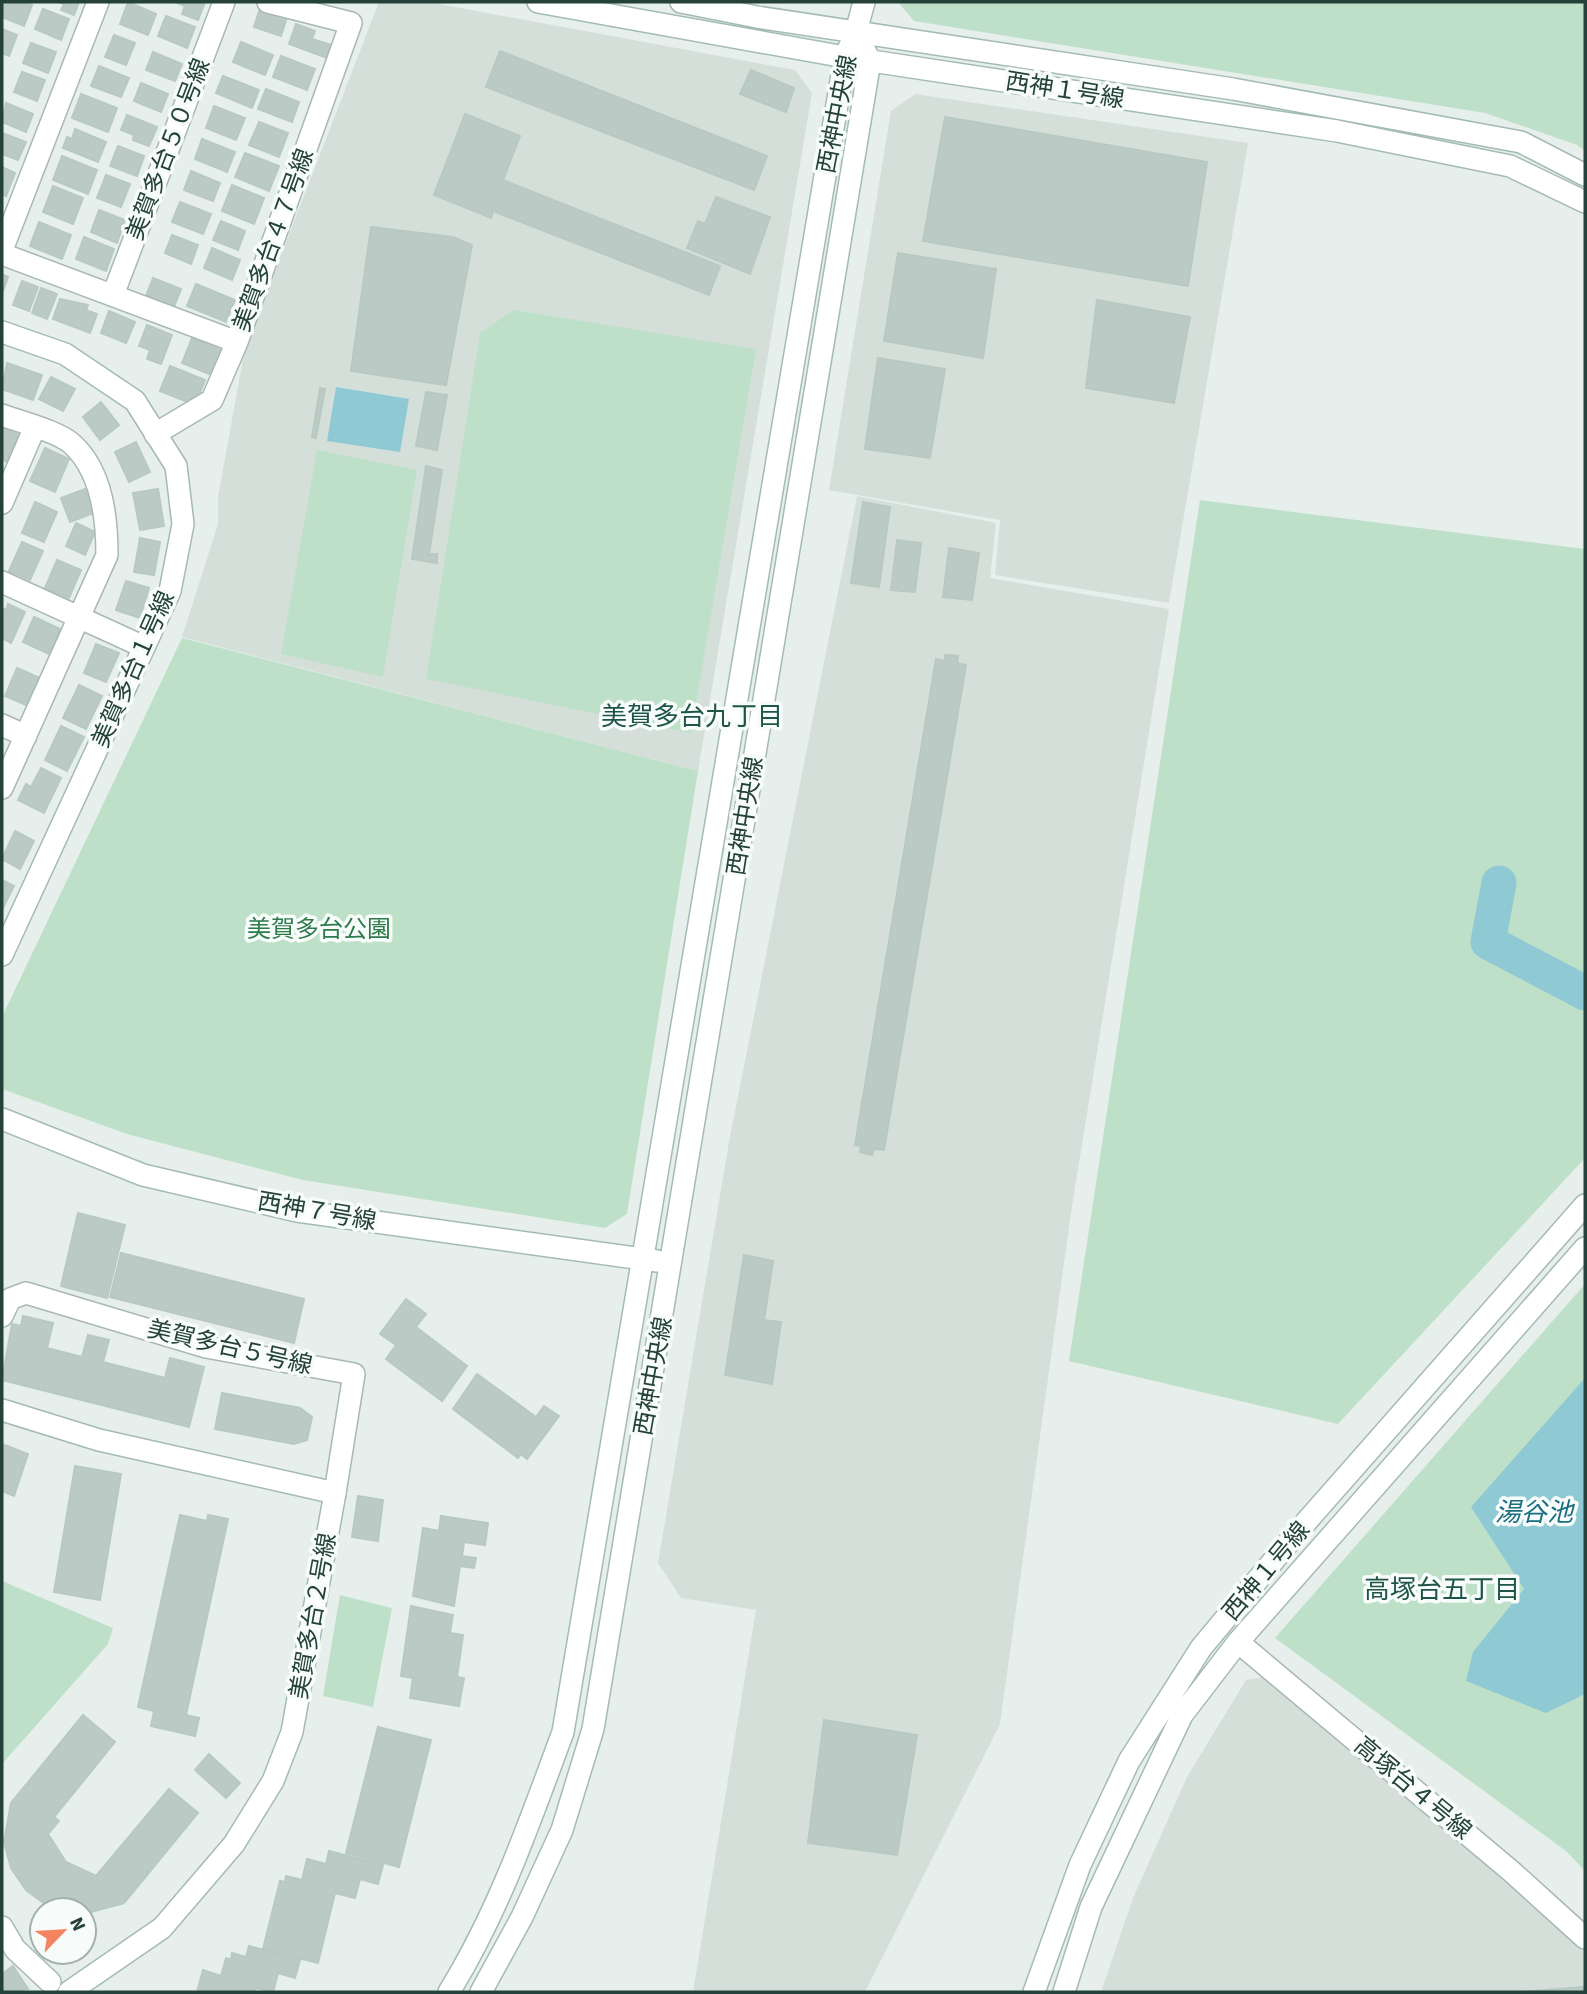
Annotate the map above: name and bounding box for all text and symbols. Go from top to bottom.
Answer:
street label: 西神中央線 [809,52,866,176]
street label: 美賀多台５０号線 [118,53,219,245]
street label: 西神１号線 [1003,64,1127,117]
street label: 美賀多台４７号線 [224,144,323,336]
street label: 美賀多台１号線 [83,585,184,753]
district label: 美賀多台九丁目 [601,698,783,735]
street label: 西神中央線 [719,754,772,878]
park label: 美賀多台公園 [247,912,391,947]
street label: 西神７号線 [255,1184,379,1239]
street label: 美賀多台５号線 [144,1312,316,1383]
street label: 西神中央線 [626,1314,681,1438]
water label: 湯谷池 [1495,1494,1576,1531]
street label: 西神１号線 [1214,1514,1318,1629]
street label: 美賀多台２号線 [282,1530,345,1702]
district label: 高塚台五丁目 [1364,1571,1520,1608]
street label: 高塚台４号線 [1346,1729,1479,1848]
north arrow [28,1896,98,1966]
text: N [62,1913,92,1936]

